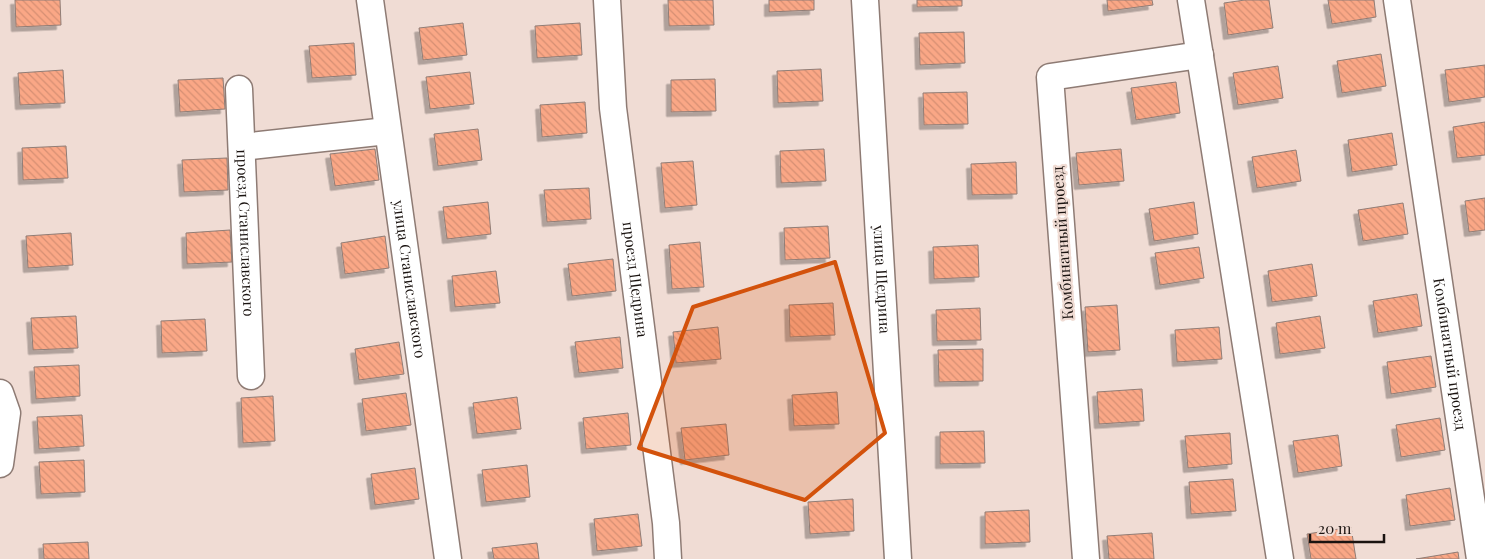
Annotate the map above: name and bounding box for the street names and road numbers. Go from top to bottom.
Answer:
street label: проезд Станиславского [233,149,260,317]
street label: Комбинатный проезд [1047,166,1077,320]
street label: улица Станиславского [389,198,431,359]
street label: проезд Щедрина [619,220,653,339]
street label: улица Щедрина [869,224,896,335]
street label: Комбинатный проезд [1429,276,1472,432]

